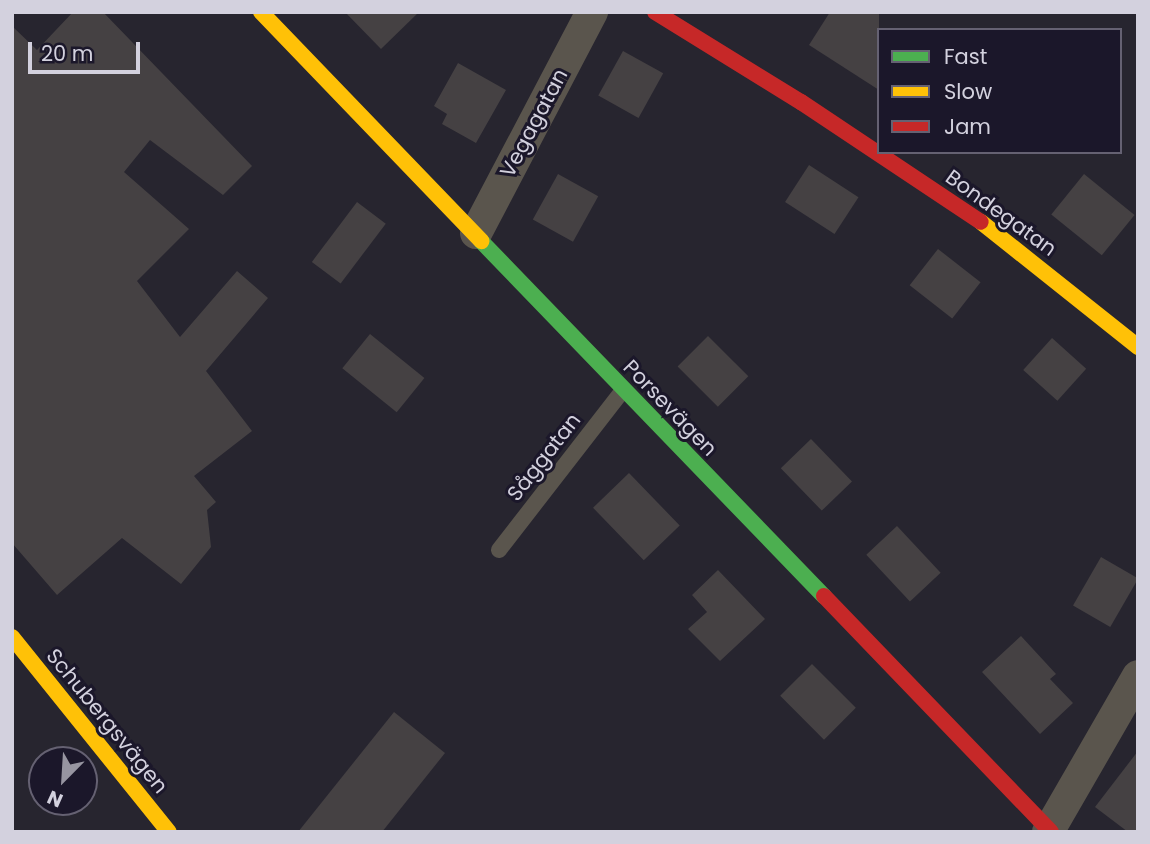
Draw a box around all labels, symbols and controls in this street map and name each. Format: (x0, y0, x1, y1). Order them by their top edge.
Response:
scale bar (32, 28, 144, 72)
legend (877, 28, 1122, 154)
text: 20 m (41, 39, 94, 68)
text: Fast (944, 42, 987, 71)
street label: Vegagatan (495, 64, 573, 182)
text: Slow (944, 77, 992, 106)
text: Jam (944, 112, 991, 141)
street label: Bondegatan (941, 164, 1061, 262)
street label: Porsevägen (618, 355, 722, 461)
street label: Såggatan (502, 408, 586, 506)
street label: Schubergsvägen (41, 644, 173, 798)
north arrow (28, 746, 98, 816)
text: N (43, 784, 67, 814)

